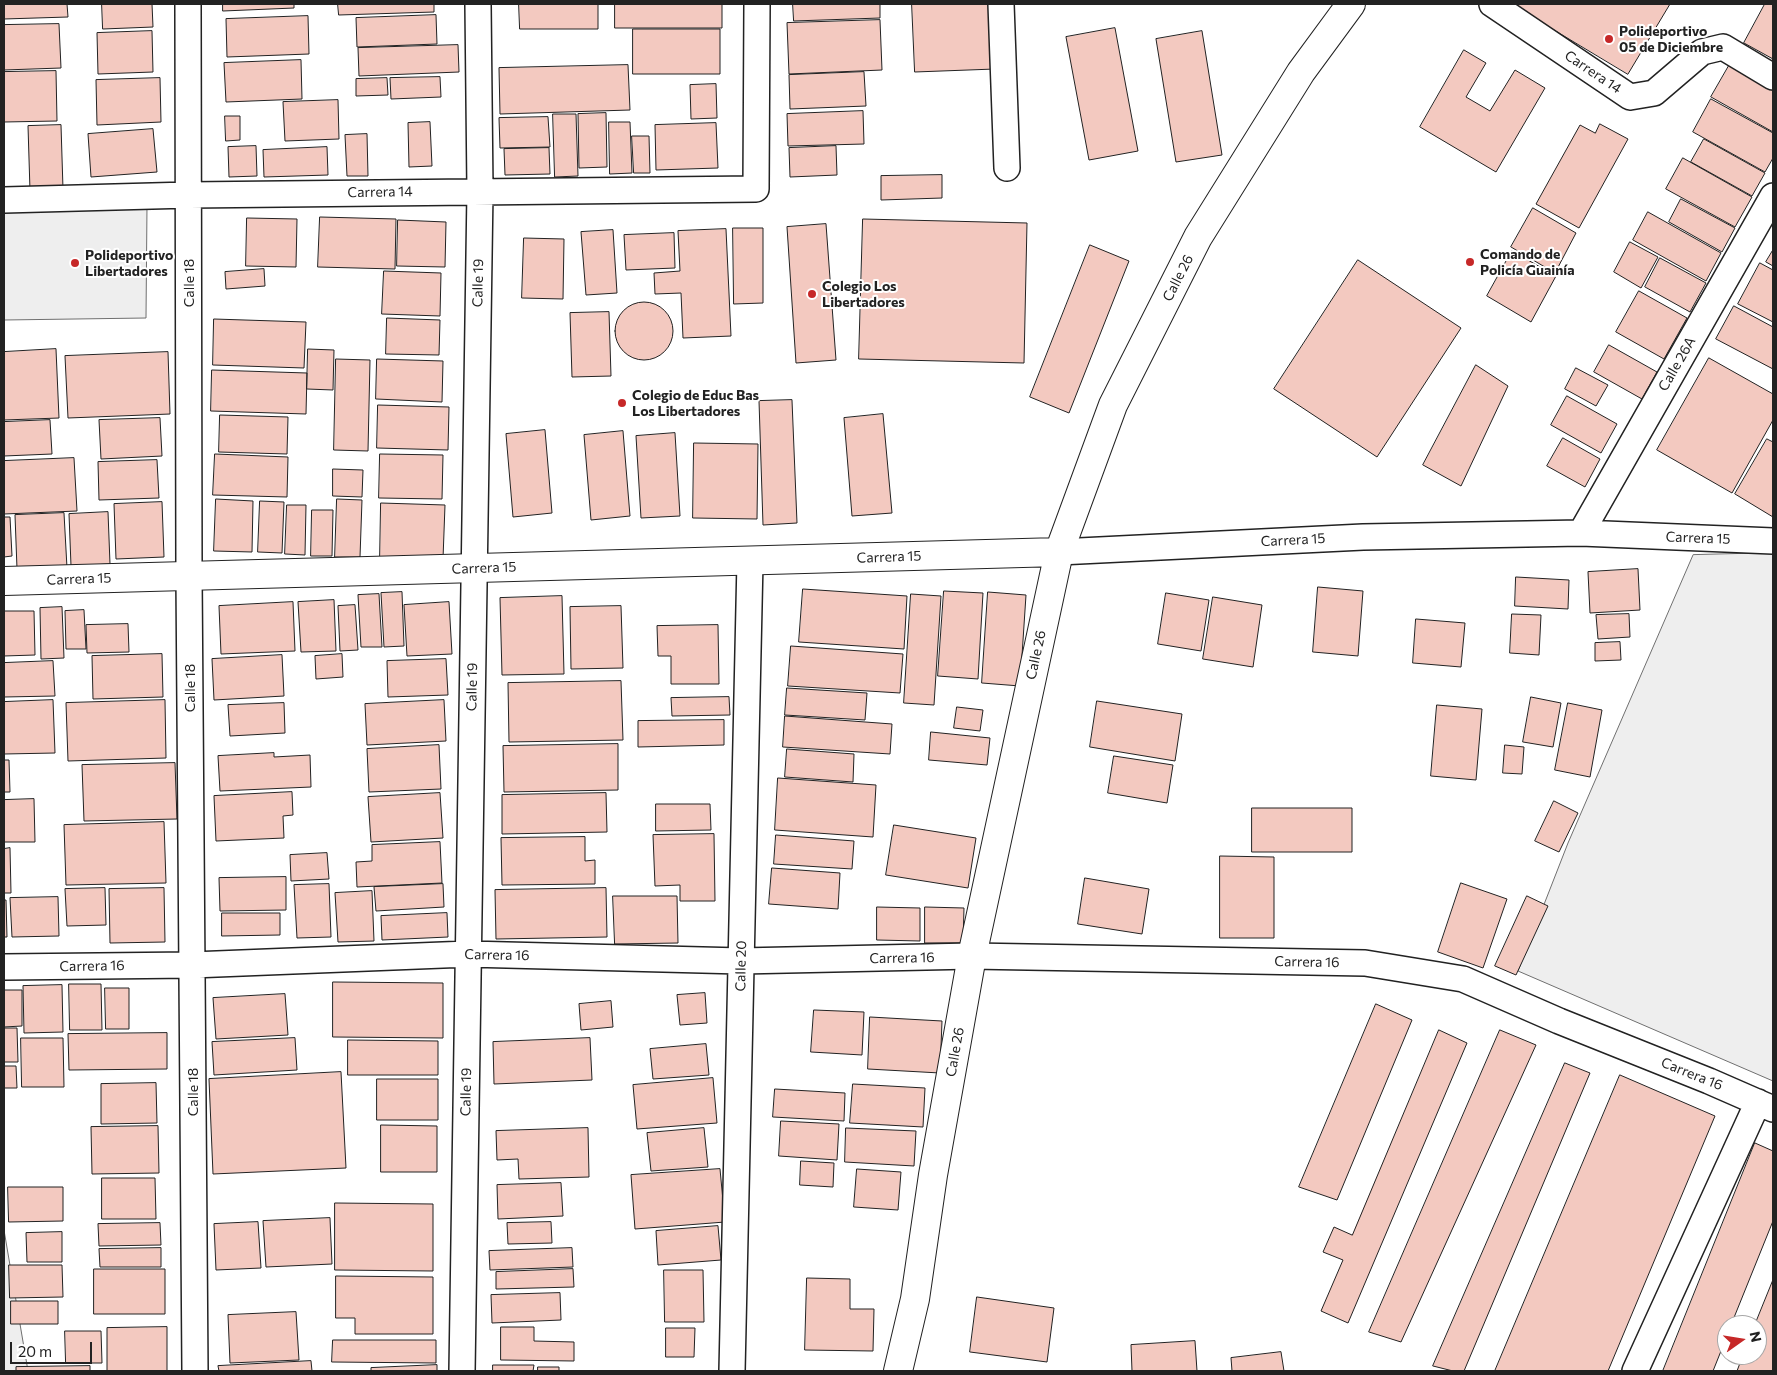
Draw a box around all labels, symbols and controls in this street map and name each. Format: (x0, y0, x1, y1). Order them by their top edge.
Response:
place label: Polideportivo 05 de Diciembre (1619, 23, 1723, 56)
marker: Polideportivo 05 de Diciembre (1603, 33, 1615, 45)
street label: Carrera 14 (1561, 47, 1625, 97)
street label: Carrera 14 (347, 183, 413, 201)
place label: Comando de Policía Guainía (1480, 246, 1575, 278)
place label: Polideportivo Libertadores (85, 247, 173, 280)
street label: Calle 26 (1159, 252, 1197, 304)
marker: Comando de Policía Guainía (1464, 256, 1476, 268)
marker: Polideportivo Libertadores (69, 257, 81, 269)
street label: Calle 18 (181, 259, 197, 307)
street label: Calle 19 (469, 259, 487, 307)
place label: Colegio Los Libertadores (822, 278, 905, 310)
marker: Colegio Los Libertadores (806, 288, 818, 300)
street label: Calle 26A (1655, 334, 1699, 394)
place label: Colegio de Educ Bas Los Libertadores (632, 387, 759, 420)
marker: Colegio de Educ Bas Los Libertadores (616, 397, 628, 409)
street label: Carrera 15 (1665, 528, 1731, 548)
street label: Carrera 15 (1260, 530, 1326, 550)
street label: Carrera 15 (856, 547, 922, 567)
street label: Carrera 15 (451, 558, 517, 578)
street label: Carrera 15 (46, 569, 112, 589)
street label: Calle 26 (1023, 629, 1049, 681)
street label: Calle 19 (463, 663, 481, 711)
street label: Calle 18 (182, 664, 198, 712)
street label: Calle 20 (732, 940, 750, 992)
street label: Carrera 16 (464, 946, 530, 964)
street label: Carrera 16 (869, 949, 935, 967)
street label: Carrera 16 (1274, 953, 1340, 971)
street label: Carrera 16 (59, 957, 125, 975)
street label: Calle 26 (942, 1026, 968, 1078)
street label: Carrera 16 (1659, 1054, 1725, 1094)
street label: Calle 18 (185, 1068, 201, 1116)
street label: Calle 19 (457, 1068, 475, 1116)
north arrow (1717, 1315, 1767, 1365)
text: N (1747, 1330, 1766, 1344)
scale bar (12, 1332, 95, 1364)
text: 20 m (18, 1342, 52, 1360)

